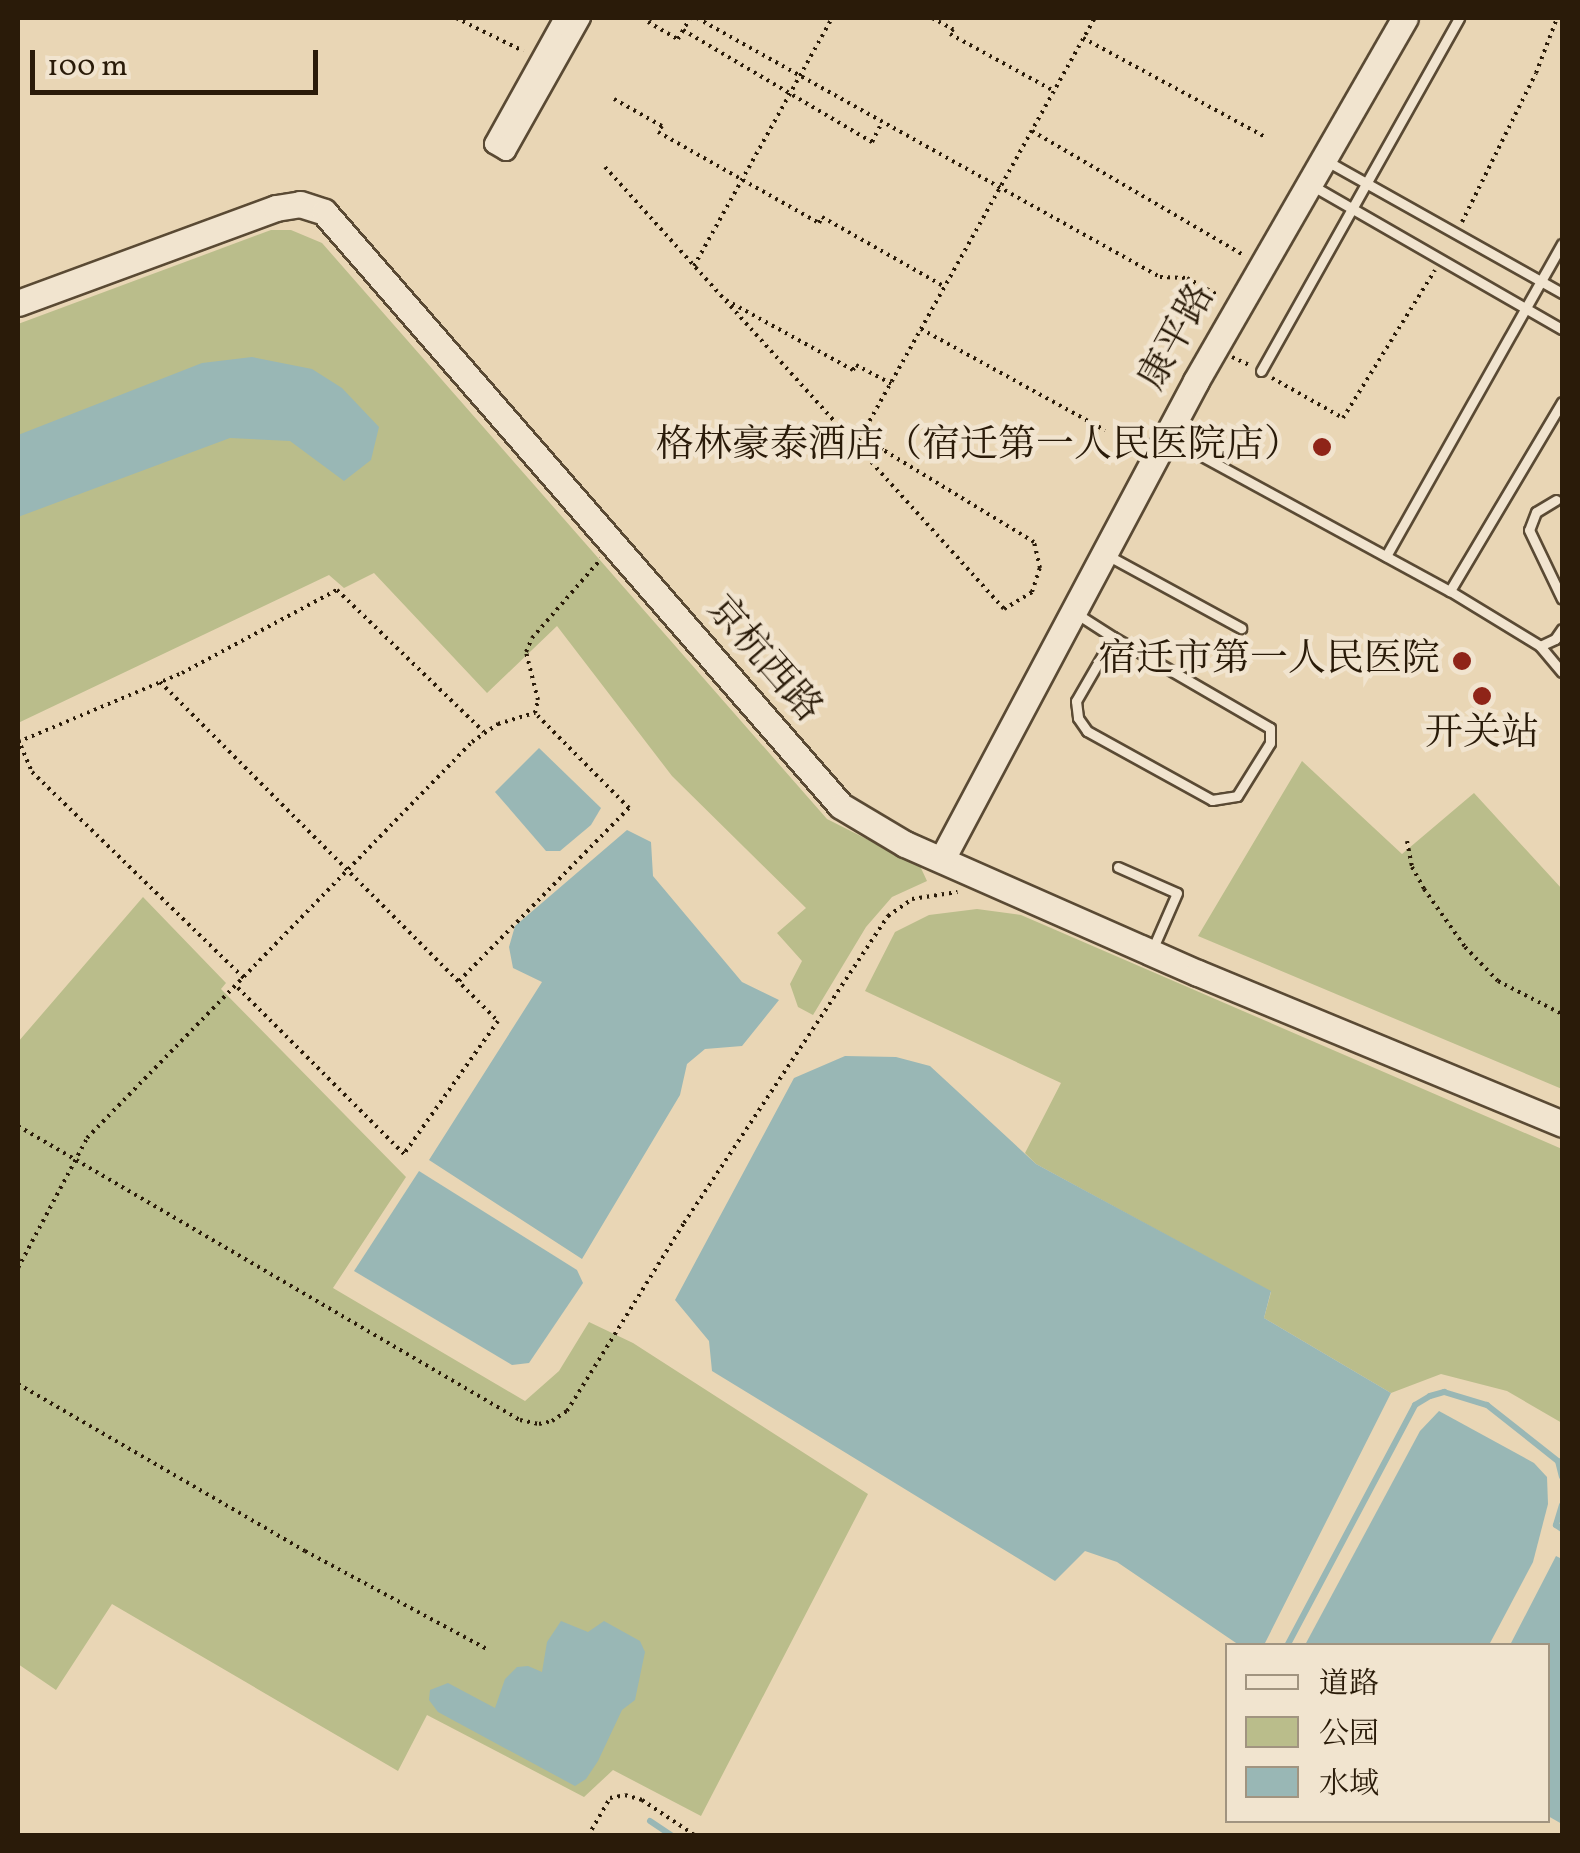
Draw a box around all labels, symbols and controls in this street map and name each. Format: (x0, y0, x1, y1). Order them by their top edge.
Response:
scale bar (35, 30, 322, 92)
text: 100 m (47, 46, 128, 88)
street label: 康平路 (1130, 277, 1226, 399)
place label: 格林豪泰酒店（宿迁第一人民医院店） (656, 424, 1302, 470)
marker: 格林豪泰酒店（宿迁第一人民医院店） (1311, 436, 1333, 458)
street label: 京杭西路 (696, 588, 830, 732)
place label: 宿迁市第一人民医院 (1098, 638, 1440, 684)
marker: 宿迁市第一人民医院 (1449, 648, 1475, 674)
marker: 开关站 (1471, 685, 1493, 707)
place label: 开关站 (1425, 712, 1539, 758)
legend (1225, 1643, 1550, 1823)
text: 道路 (1319, 1664, 1379, 1706)
text: 公园 (1319, 1714, 1379, 1756)
text: 水域 (1319, 1764, 1379, 1806)

